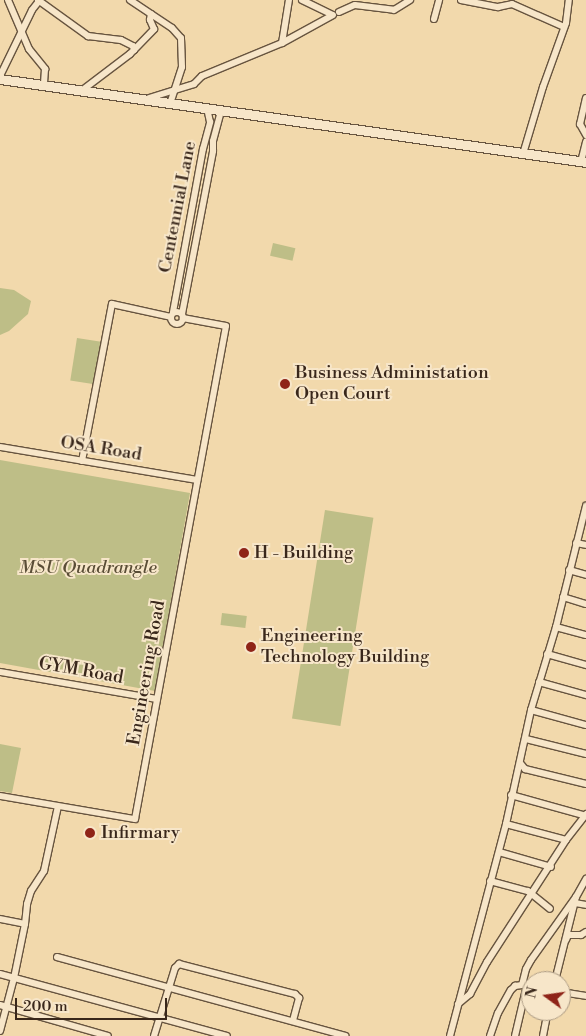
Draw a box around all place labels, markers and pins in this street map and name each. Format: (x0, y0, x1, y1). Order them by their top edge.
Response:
place label: Business Administation Open Court (295, 363, 489, 406)
marker: Business Administation Open Court (279, 378, 291, 390)
place label: H - Building (254, 542, 353, 564)
marker: H - Building (238, 547, 250, 559)
place label: Engineering Technology Building (261, 626, 429, 669)
marker: Engineering Technology Building (245, 641, 257, 653)
place label: Infirmary (101, 822, 180, 844)
marker: Infirmary (83, 826, 97, 840)

